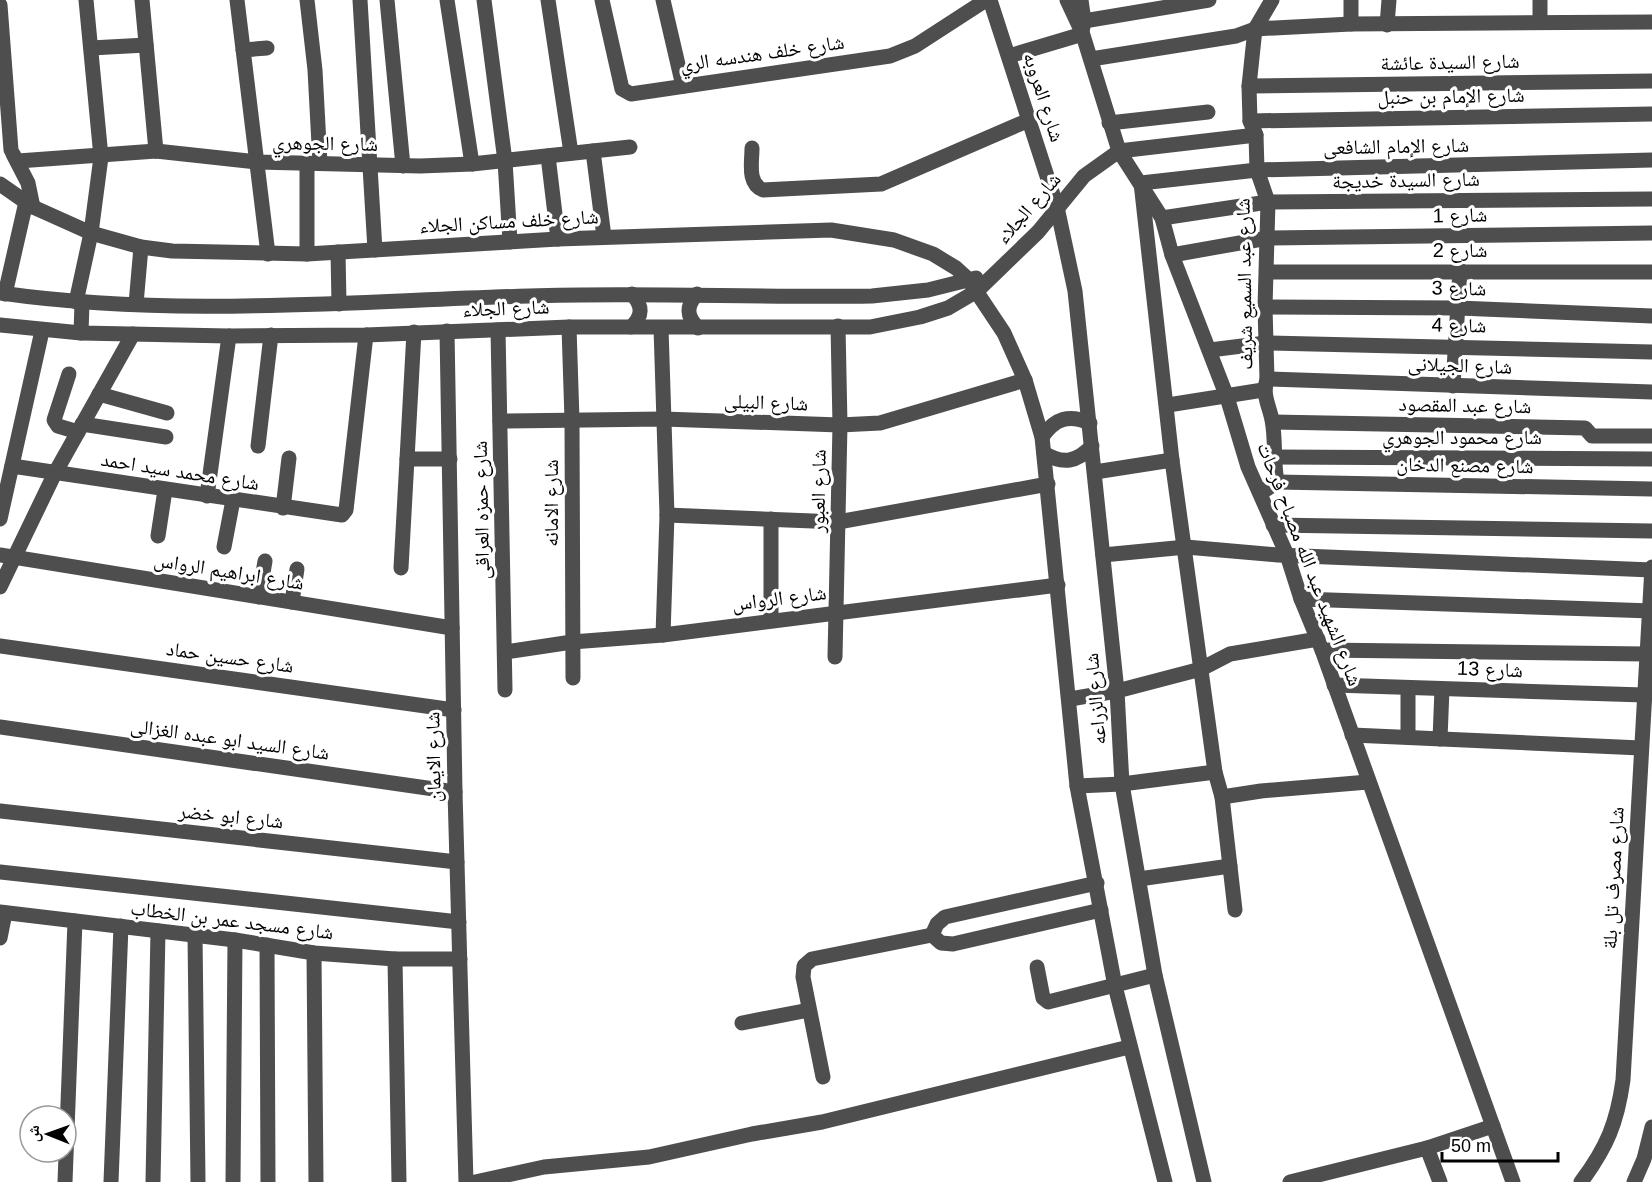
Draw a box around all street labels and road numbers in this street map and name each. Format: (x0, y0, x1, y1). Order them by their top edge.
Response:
street label: شارع خلف هندسه الري (678, 31, 846, 80)
street label: شارع العروبه (1017, 49, 1069, 145)
street label: شارع السيدة عائشة (1380, 50, 1520, 76)
street label: شارع الإمام بن حنبل (1377, 84, 1525, 111)
street label: شارع الجوهري (272, 131, 378, 160)
street label: شارع الإمام الشافعى (1323, 134, 1469, 161)
street label: شارع الجلاء (991, 168, 1066, 249)
street label: شارع السيدة خديجة (1332, 168, 1480, 194)
street label: شارع عبد السميع شريف (1232, 198, 1258, 370)
street label: شارع 1 (1432, 204, 1488, 228)
street label: شارع خلف مساكن الجلاء (419, 205, 599, 239)
street label: شارع 2 (1433, 239, 1487, 263)
street label: شارع 3 (1431, 277, 1487, 301)
street label: شارع الجلاء (462, 295, 550, 323)
street label: شارع 4 (1431, 314, 1487, 338)
street label: شارع الجيلانى (1407, 352, 1513, 380)
street label: شارع البيلى (723, 390, 808, 416)
street label: شارع عبد المقصود (1398, 393, 1532, 419)
street label: شارع محمود الجوهري (1382, 426, 1542, 453)
street label: شارع الشهيد عبد الله مصباح فرحات (1252, 439, 1367, 689)
street label: شارع حمزه العراقى (469, 440, 495, 579)
street label: شارع محمد سيد احمد (99, 448, 261, 496)
street label: شارع العبور (806, 449, 832, 534)
street label: شارع مصنع الدخان (1396, 453, 1534, 479)
street label: شارع الامانه (540, 459, 564, 547)
street label: شارع ابراهيم الرواس (152, 548, 306, 597)
street label: شارع الرواس (730, 581, 828, 617)
street label: شارع حسين حماد (165, 637, 295, 679)
street label: شارع الزراعه (1080, 652, 1112, 746)
street label: شارع 13 (1457, 657, 1523, 683)
street label: شارع الايمان (421, 711, 447, 802)
street label: شارع السيد ابو عبده الغزالى (129, 714, 331, 766)
street label: شارع ابو خضر (176, 799, 284, 834)
street label: شارع مصرف تل بلة (1598, 806, 1630, 950)
street label: شارع مسجد عمر بن الخطاب (129, 897, 335, 945)

